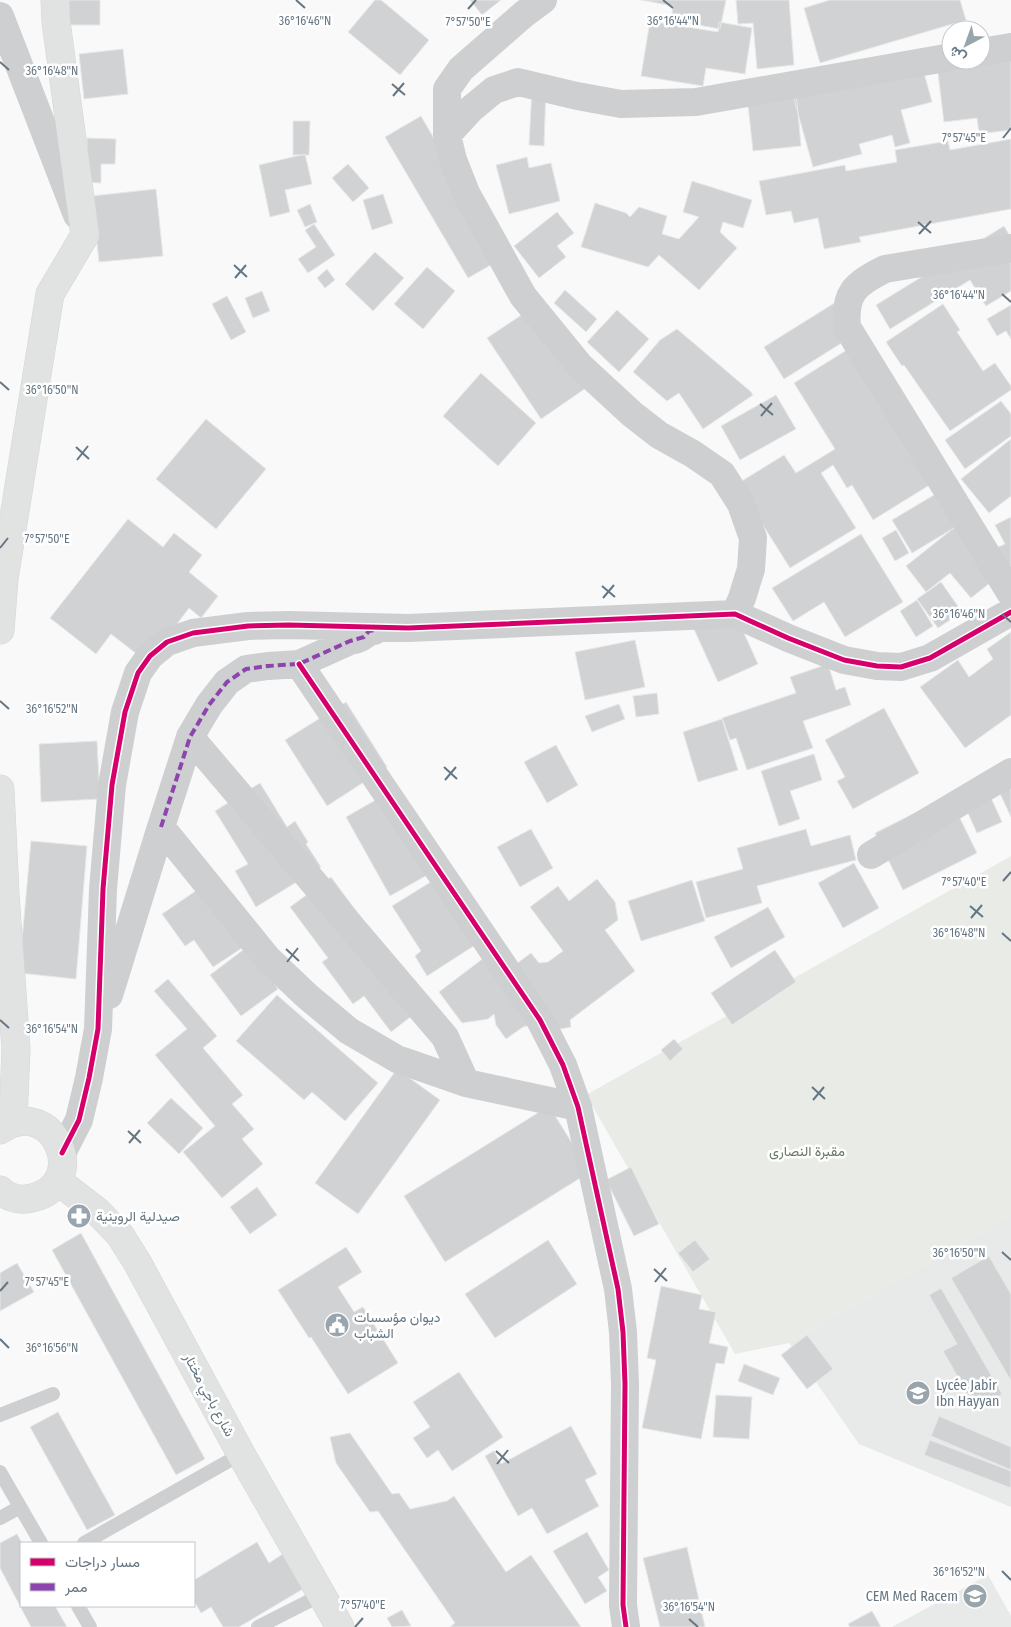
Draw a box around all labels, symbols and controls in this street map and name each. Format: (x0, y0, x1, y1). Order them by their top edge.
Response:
text: 36°16'46"N (279, 14, 331, 28)
text: 36°16'44"N (647, 14, 699, 28)
text: 7°57'50"E (445, 15, 491, 29)
north arrow (941, 20, 991, 70)
text: ش (946, 42, 970, 66)
text: 36°16'48"N (26, 64, 78, 78)
text: 7°57'45"E (942, 131, 986, 145)
text: 36°16'44"N (933, 288, 985, 302)
text: 36°16'50"N (25, 383, 79, 397)
text: 7°57'50"E (24, 532, 70, 546)
text: 36°16'46"N (933, 607, 985, 621)
text: 36°16'52"N (26, 702, 78, 716)
text: 7°57'40"E (942, 875, 987, 889)
text: 36°16'48"N (933, 926, 985, 940)
text: 36°16'54"N (26, 1022, 78, 1036)
park label: مقبرة النصارى (769, 1143, 845, 1160)
pharmacy icon: صيدلية الروينية (66, 1203, 92, 1229)
place label: صيدلية الروينية (96, 1208, 180, 1225)
text: 36°16'50"N (932, 1246, 986, 1260)
text: 7°57'45"E (25, 1275, 69, 1289)
place label: ديوان مؤسسات الشباب (354, 1309, 441, 1342)
public building icon: ديوان مؤسسات الشباب (324, 1312, 350, 1338)
text: 36°16'56"N (26, 1341, 78, 1355)
street label: شارع باجي مختار (177, 1350, 238, 1441)
place label: Lycée Jabir Ibn Hayyan (936, 1377, 999, 1410)
school or university icon: Lycée Jabir Ibn Hayyan (905, 1380, 931, 1406)
legend (20, 1542, 195, 1607)
text: مسار دراجات (65, 1553, 140, 1571)
text: 36°16'52"N (933, 1565, 985, 1579)
text: ممر (64, 1578, 87, 1596)
school or university icon: CEM Med Racem (962, 1583, 988, 1609)
place label: CEM Med Racem (866, 1588, 958, 1605)
text: 7°57'40"E (341, 1598, 386, 1612)
text: 36°16'54"N (663, 1600, 715, 1614)

